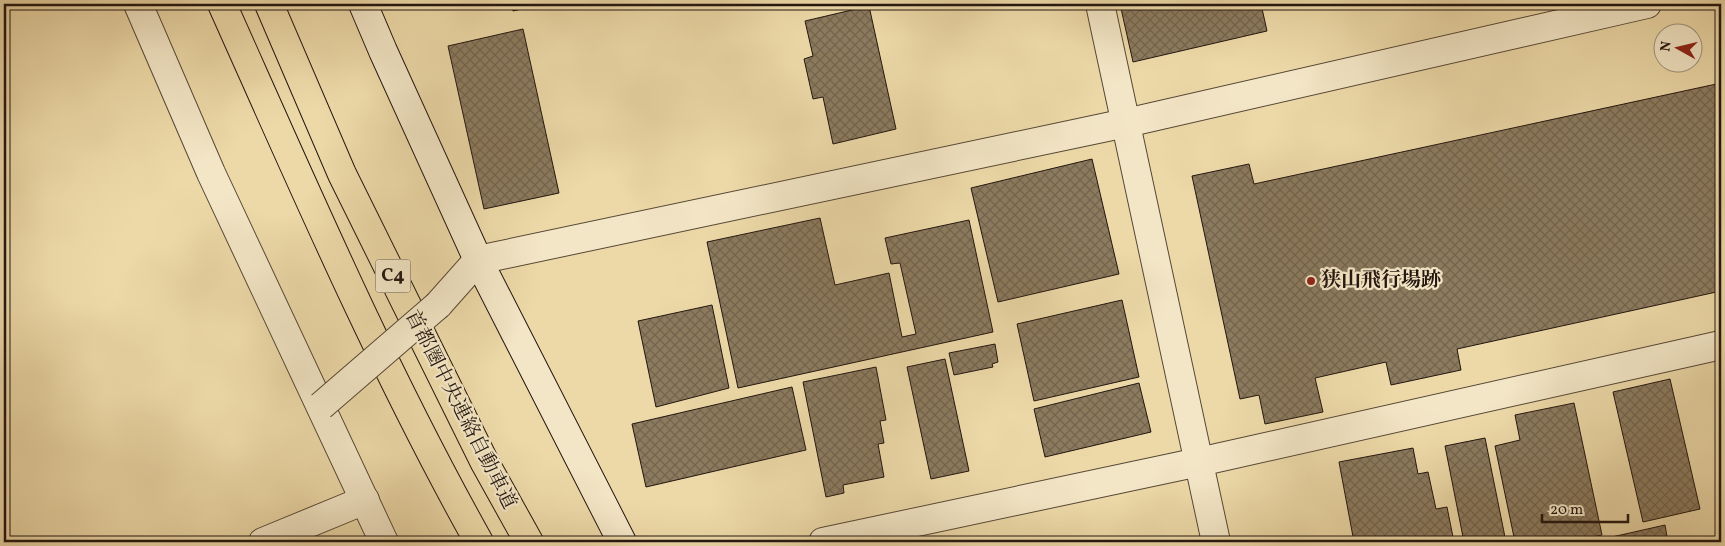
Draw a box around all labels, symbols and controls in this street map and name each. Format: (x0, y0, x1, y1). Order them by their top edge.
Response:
north arrow (1652, 22, 1702, 72)
text: N (1656, 40, 1677, 53)
road number: C4 (376, 260, 410, 292)
place label: 狭山飛行場跡 (1321, 267, 1441, 295)
marker: 狭山飛行場跡 (1305, 275, 1317, 287)
street label: 首都圏中央連絡自動車道 (398, 306, 522, 514)
scale bar (1542, 491, 1629, 523)
text: 20 m (1550, 500, 1583, 521)

